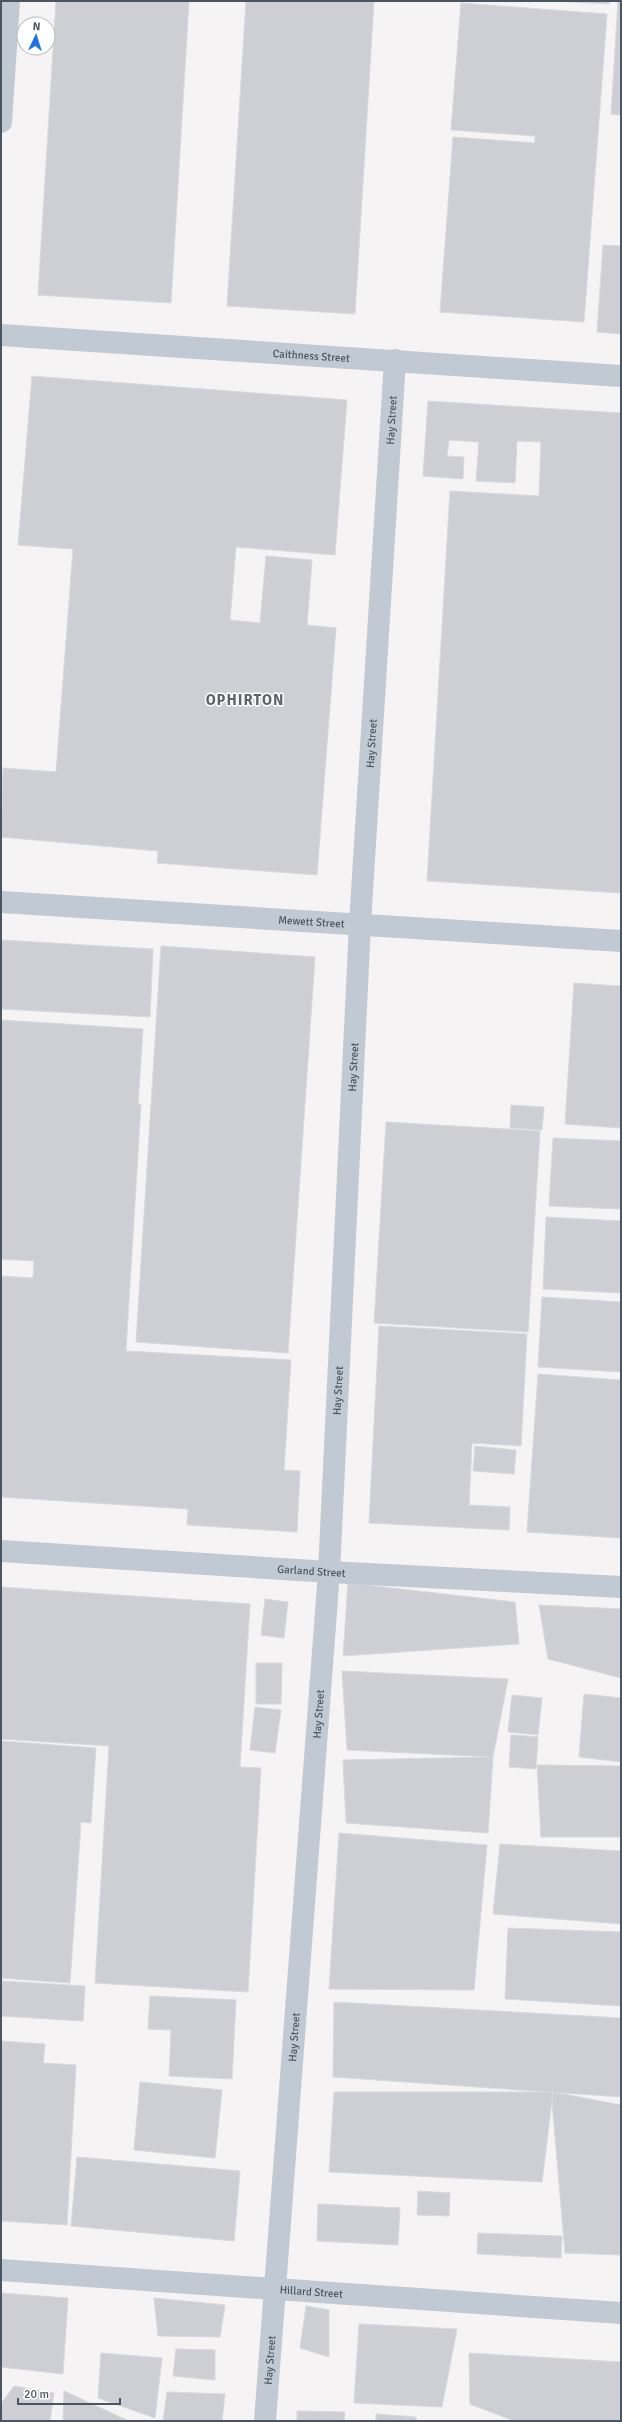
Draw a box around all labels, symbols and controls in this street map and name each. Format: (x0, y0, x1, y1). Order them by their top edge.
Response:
north arrow (16, 16, 56, 56)
text: N (32, 20, 41, 33)
street label: Caithness Street (272, 346, 350, 365)
street label: Hay Street (383, 395, 399, 445)
district label: OPHIRTON (206, 691, 284, 709)
street label: Hay Street (363, 718, 379, 768)
street label: Mewett Street (278, 913, 345, 930)
street label: Hay Street (345, 1042, 361, 1092)
street label: Hay Street (330, 1366, 345, 1415)
street label: Garland Street (277, 1562, 346, 1579)
street label: Hay Street (310, 1689, 327, 1739)
street label: Hay Street (286, 2012, 302, 2062)
street label: Hillard Street (279, 2283, 343, 2300)
street label: Hay Street (261, 2335, 278, 2385)
scale bar (18, 2380, 120, 2406)
text: 20 m (24, 2387, 49, 2402)

